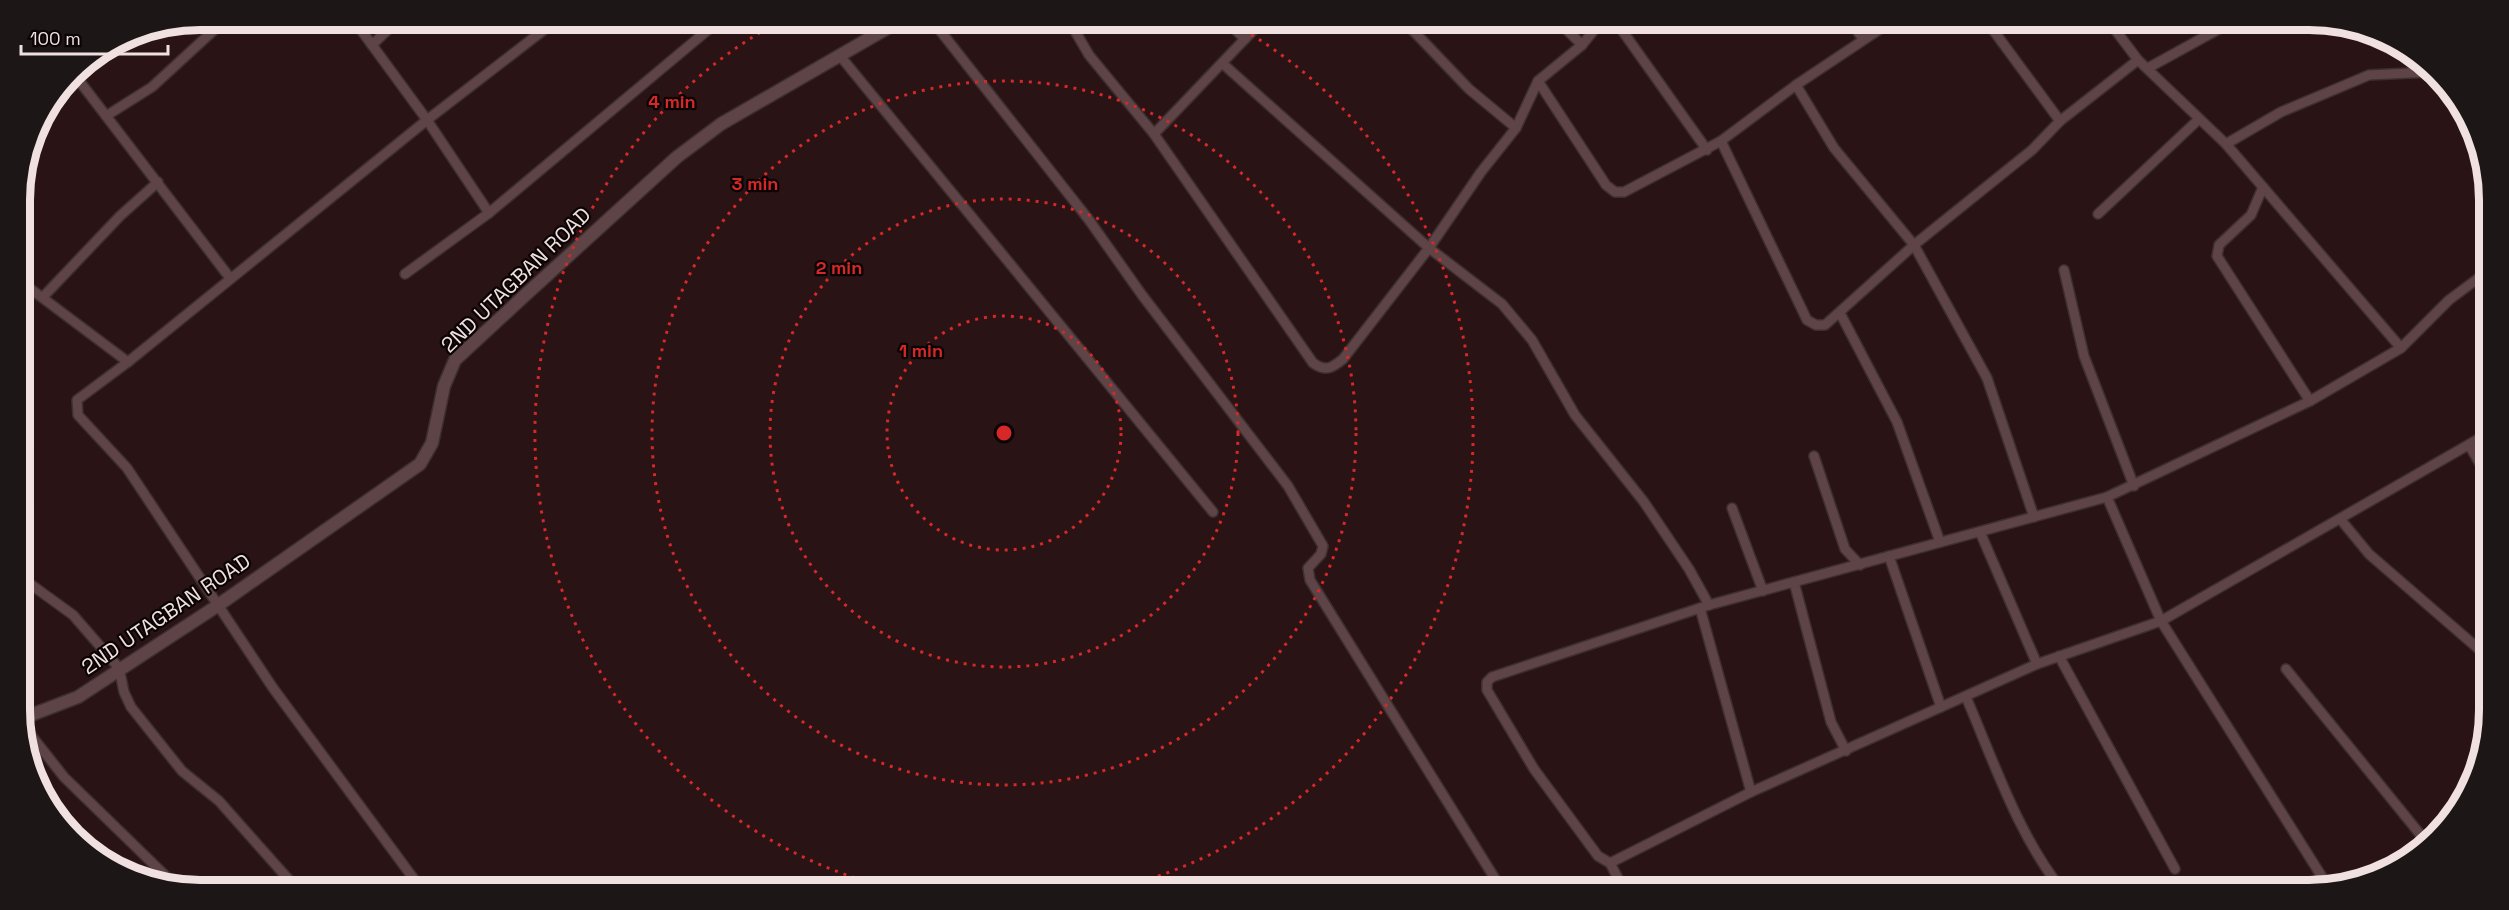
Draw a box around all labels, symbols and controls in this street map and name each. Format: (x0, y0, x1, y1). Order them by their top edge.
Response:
scale bar (21, 18, 168, 56)
text: 100 m (30, 27, 81, 50)
text: 4 min (648, 90, 696, 113)
text: 3 min (732, 172, 778, 195)
street label: 2ND UTAGBAN ROAD (435, 201, 596, 358)
text: 2 min (816, 256, 862, 279)
text: 1 min (899, 339, 943, 362)
centre of rings (994, 423, 1014, 443)
street label: 2ND UTAGBAN ROAD (76, 547, 255, 680)

